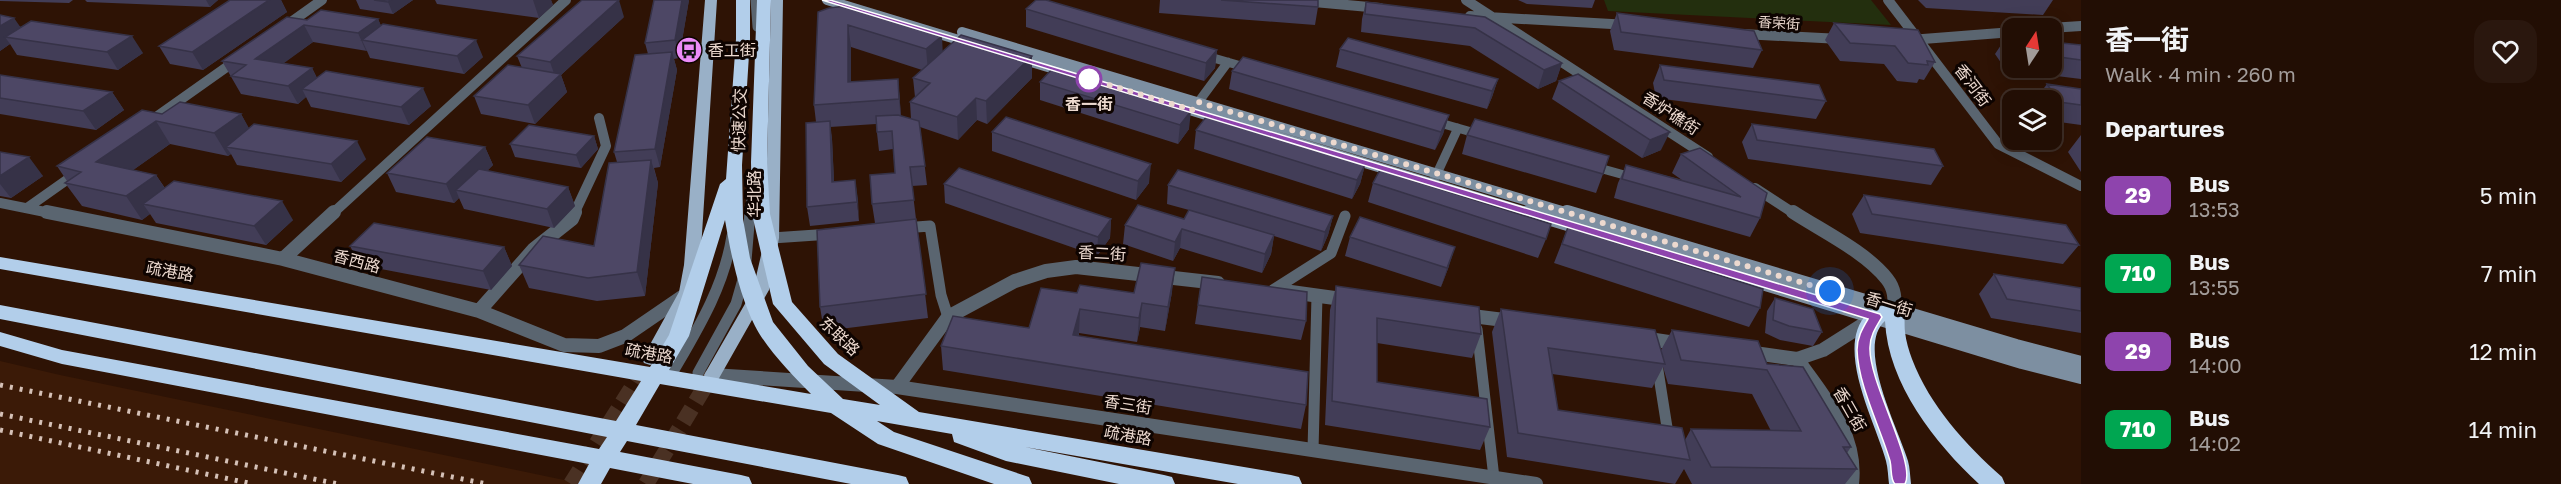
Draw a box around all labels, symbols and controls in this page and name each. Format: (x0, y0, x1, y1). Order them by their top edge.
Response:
street label: 香荣街 (1757, 13, 1801, 32)
north arrow (2002, 18, 2062, 78)
map controls (2002, 18, 2062, 150)
button: heart (2474, 20, 2537, 83)
text: 香一街 (2105, 23, 2189, 56)
bus stop icon: 香工街 (674, 35, 704, 65)
place label: 香工街 (708, 40, 756, 60)
street label: 香河街 (1951, 60, 1995, 110)
text: Walk · 4 min · 260 m (2105, 62, 2296, 86)
marker: 香一街 (1076, 66, 1102, 92)
street label: 香炉礁街 (1639, 87, 1703, 139)
street label: 快速公交 (728, 88, 750, 152)
button: layers (2002, 90, 2062, 150)
place label: 香一街 (1065, 94, 1113, 114)
text: Departures (2105, 115, 2224, 142)
street label: 华北路 (744, 170, 764, 218)
text: Bus (2189, 170, 2230, 197)
text: 29 (2125, 182, 2151, 208)
text: 5 min (2480, 182, 2537, 209)
text: 13:53 (2189, 197, 2240, 221)
street label: 香二街 (1078, 242, 1126, 264)
street label: 香西路 (331, 245, 383, 277)
text: Bus (2189, 248, 2230, 275)
street label: 疏港路 (145, 257, 195, 285)
text: 710 (2120, 260, 2156, 286)
text: 7 min (2481, 260, 2537, 287)
text: 13:55 (2189, 275, 2240, 299)
your location (1815, 276, 1845, 306)
street label: 香一街 (1863, 287, 1915, 321)
street label: 东联路 (816, 312, 864, 360)
text: Bus (2189, 326, 2230, 353)
text: 29 (2125, 338, 2151, 364)
text: 12 min (2469, 338, 2537, 365)
street label: 疏港路 (624, 339, 674, 367)
text: 14:00 (2189, 353, 2242, 377)
street label: 香三街 (1829, 383, 1871, 435)
street label: 香三街 (1103, 390, 1153, 418)
text: Bus (2189, 404, 2230, 431)
text: 710 (2120, 416, 2156, 442)
text: 14 min (2469, 416, 2537, 443)
street label: 疏港路 (1103, 421, 1153, 449)
text: 14:02 (2189, 431, 2241, 455)

